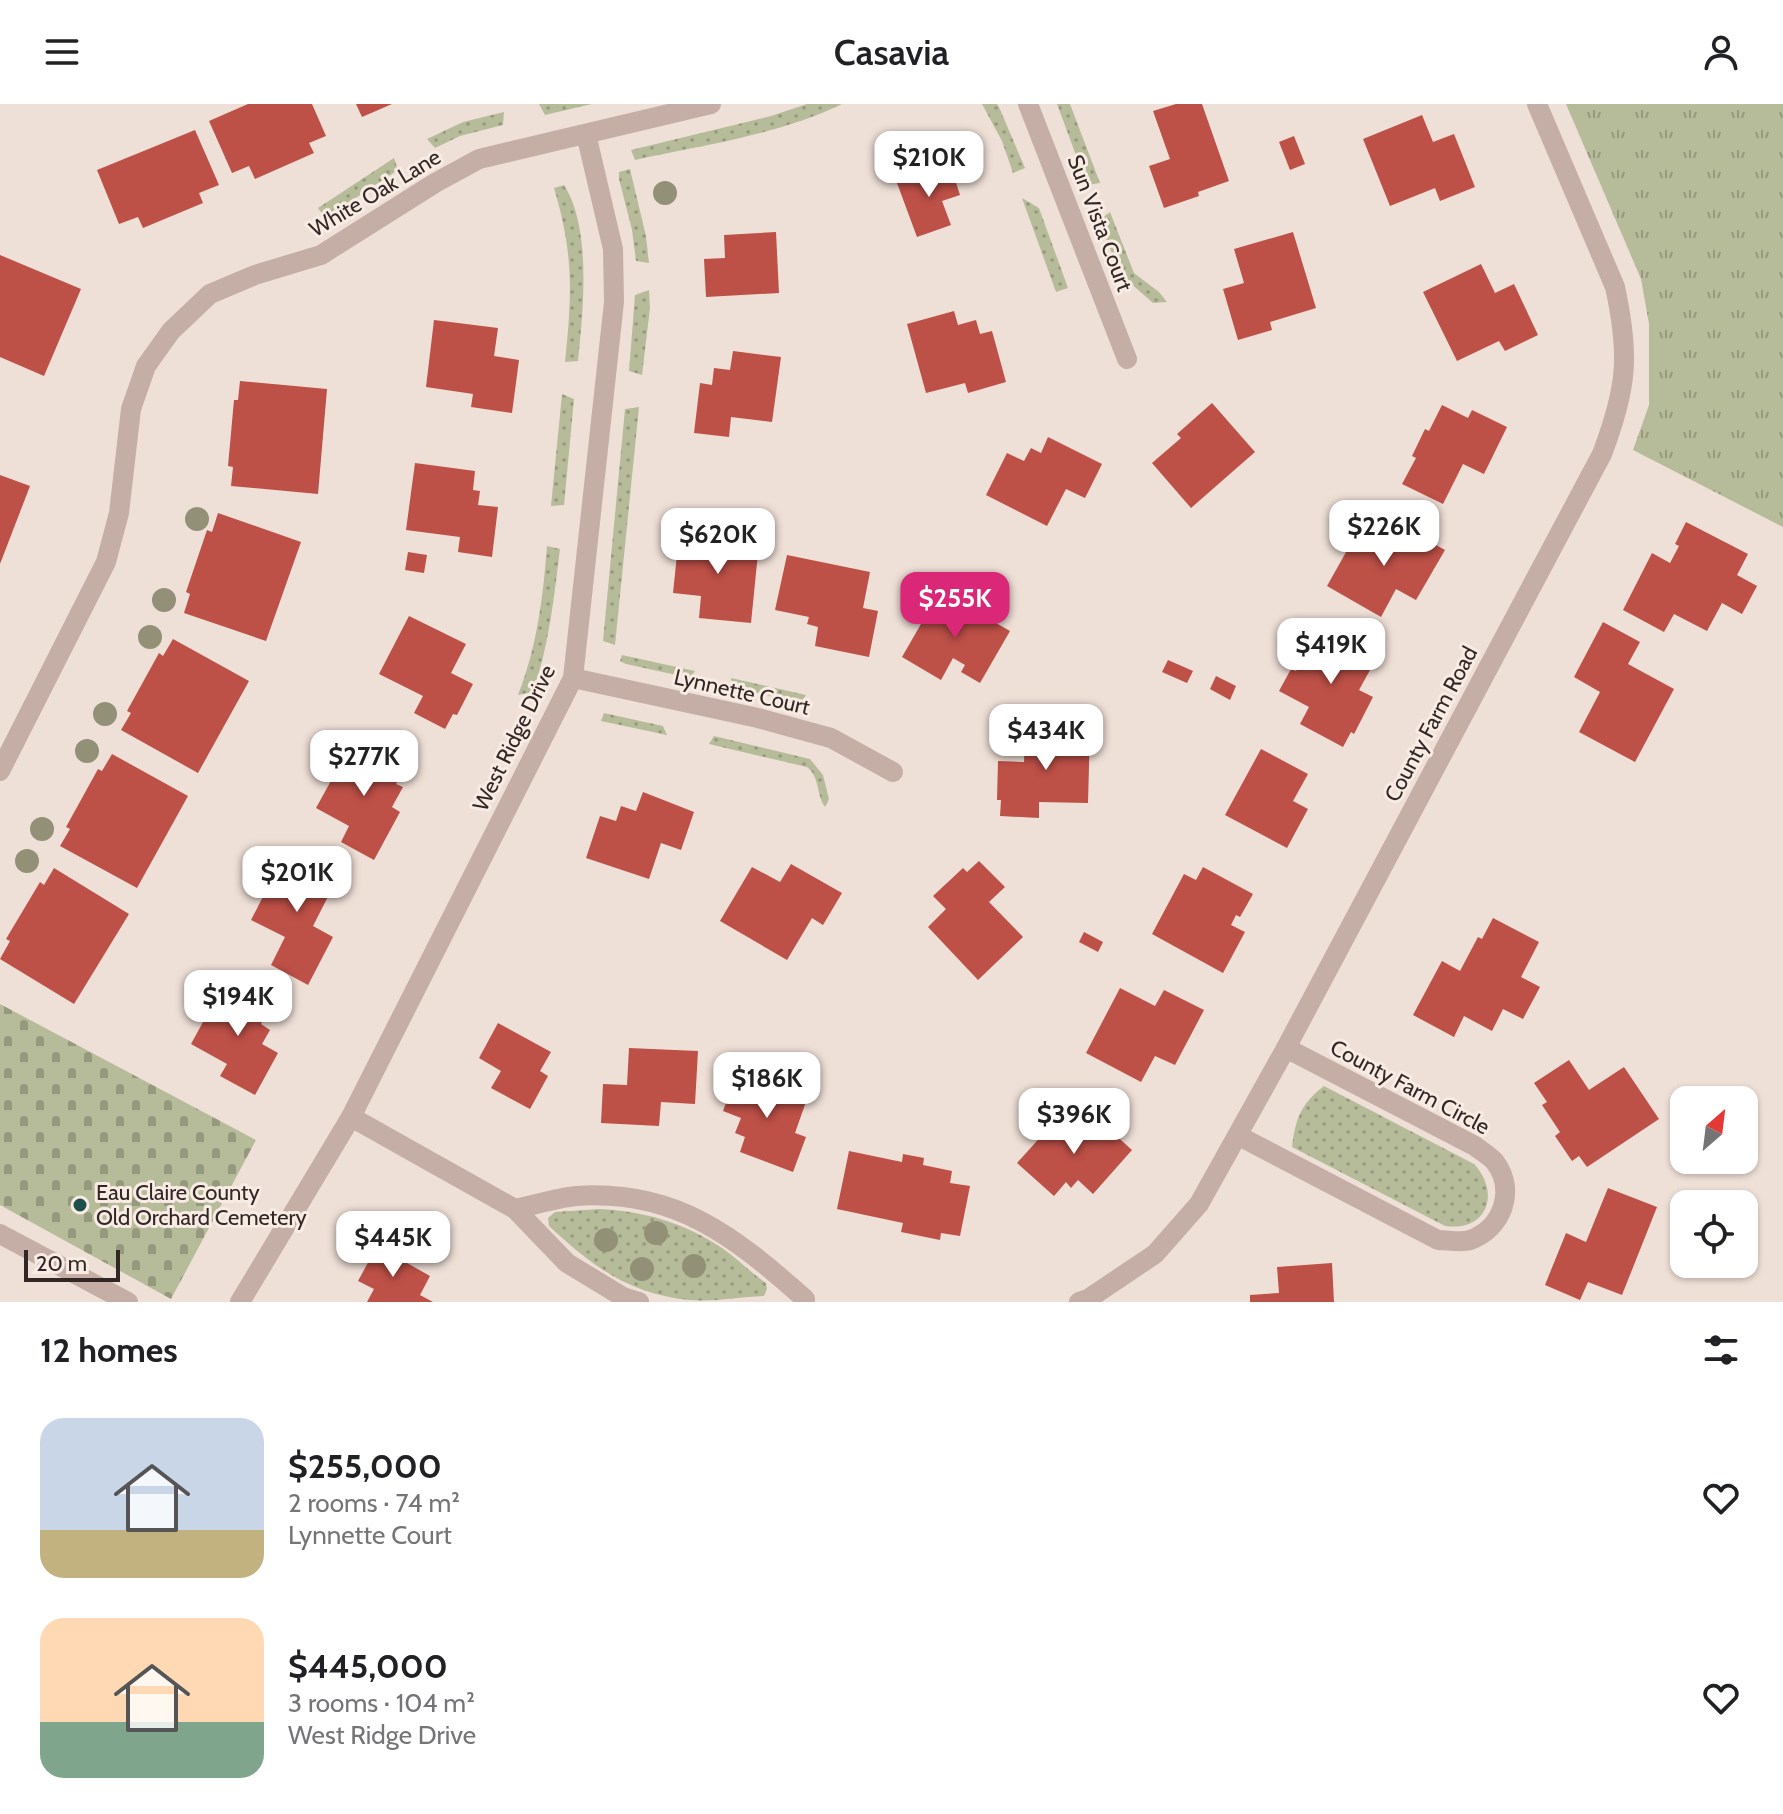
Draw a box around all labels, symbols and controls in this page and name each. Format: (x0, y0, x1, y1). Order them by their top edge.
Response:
icon: menu (40, 30, 84, 74)
text: Casavia (834, 30, 949, 74)
icon: person (1699, 30, 1743, 74)
pin: $210K (873, 131, 985, 199)
text: $210K (892, 141, 966, 173)
street label: White Oak Lane (305, 143, 445, 243)
street label: Sun Vista Court (1062, 151, 1139, 296)
pin: $226K (1328, 500, 1440, 568)
pin: $620K (662, 508, 774, 576)
text: $226K (1347, 510, 1421, 542)
text: $620K (679, 518, 757, 550)
pin: $255K (899, 572, 1011, 640)
text: $255K (918, 582, 992, 614)
pin: $419K (1275, 618, 1387, 686)
text: $419K (1295, 628, 1367, 660)
street label: County Farm Road (1379, 642, 1483, 806)
street label: West Ridge Drive (467, 661, 561, 815)
street label: Lynnette Court (671, 663, 813, 721)
pin: $434K (990, 704, 1102, 772)
text: $434K (1007, 714, 1085, 746)
pin: $277K (308, 730, 420, 798)
text: $277K (328, 740, 400, 772)
pin: $201K (241, 846, 353, 914)
text: $201K (260, 856, 334, 888)
pin: $194K (182, 970, 294, 1038)
text: $194K (202, 980, 274, 1012)
street label: County Farm Circle (1326, 1034, 1494, 1140)
pin: $186K (711, 1052, 823, 1120)
text: $186K (731, 1062, 803, 1094)
north arrow (1670, 1086, 1758, 1174)
map controls (1670, 1086, 1758, 1278)
pin: $396K (1018, 1088, 1130, 1156)
text: $396K (1037, 1098, 1111, 1130)
place label: Eau Claire County Old Orchard Cemetery (96, 1179, 307, 1231)
button: locate (1670, 1190, 1758, 1278)
marker: Eau Claire County Old Orchard Cemetery (71, 1196, 89, 1214)
pin: $445K (337, 1211, 449, 1279)
text: $445K (354, 1221, 432, 1253)
scale bar (24, 1246, 120, 1282)
text: 20 m (36, 1250, 87, 1277)
icon: filters (1699, 1328, 1743, 1372)
text: 12 homes (40, 1329, 178, 1371)
text: $255,000 (288, 1445, 442, 1487)
icon: home (104, 1450, 200, 1546)
icon: heart (1699, 1476, 1743, 1520)
text: 2 rooms · 74 m² (288, 1487, 460, 1519)
text: Lynnette Court (288, 1519, 452, 1551)
text: $445,000 (288, 1645, 448, 1687)
icon: home (104, 1650, 200, 1746)
icon: heart (1699, 1676, 1743, 1720)
text: 3 rooms · 104 m² (288, 1687, 475, 1719)
text: West Ridge Drive (288, 1719, 476, 1751)

